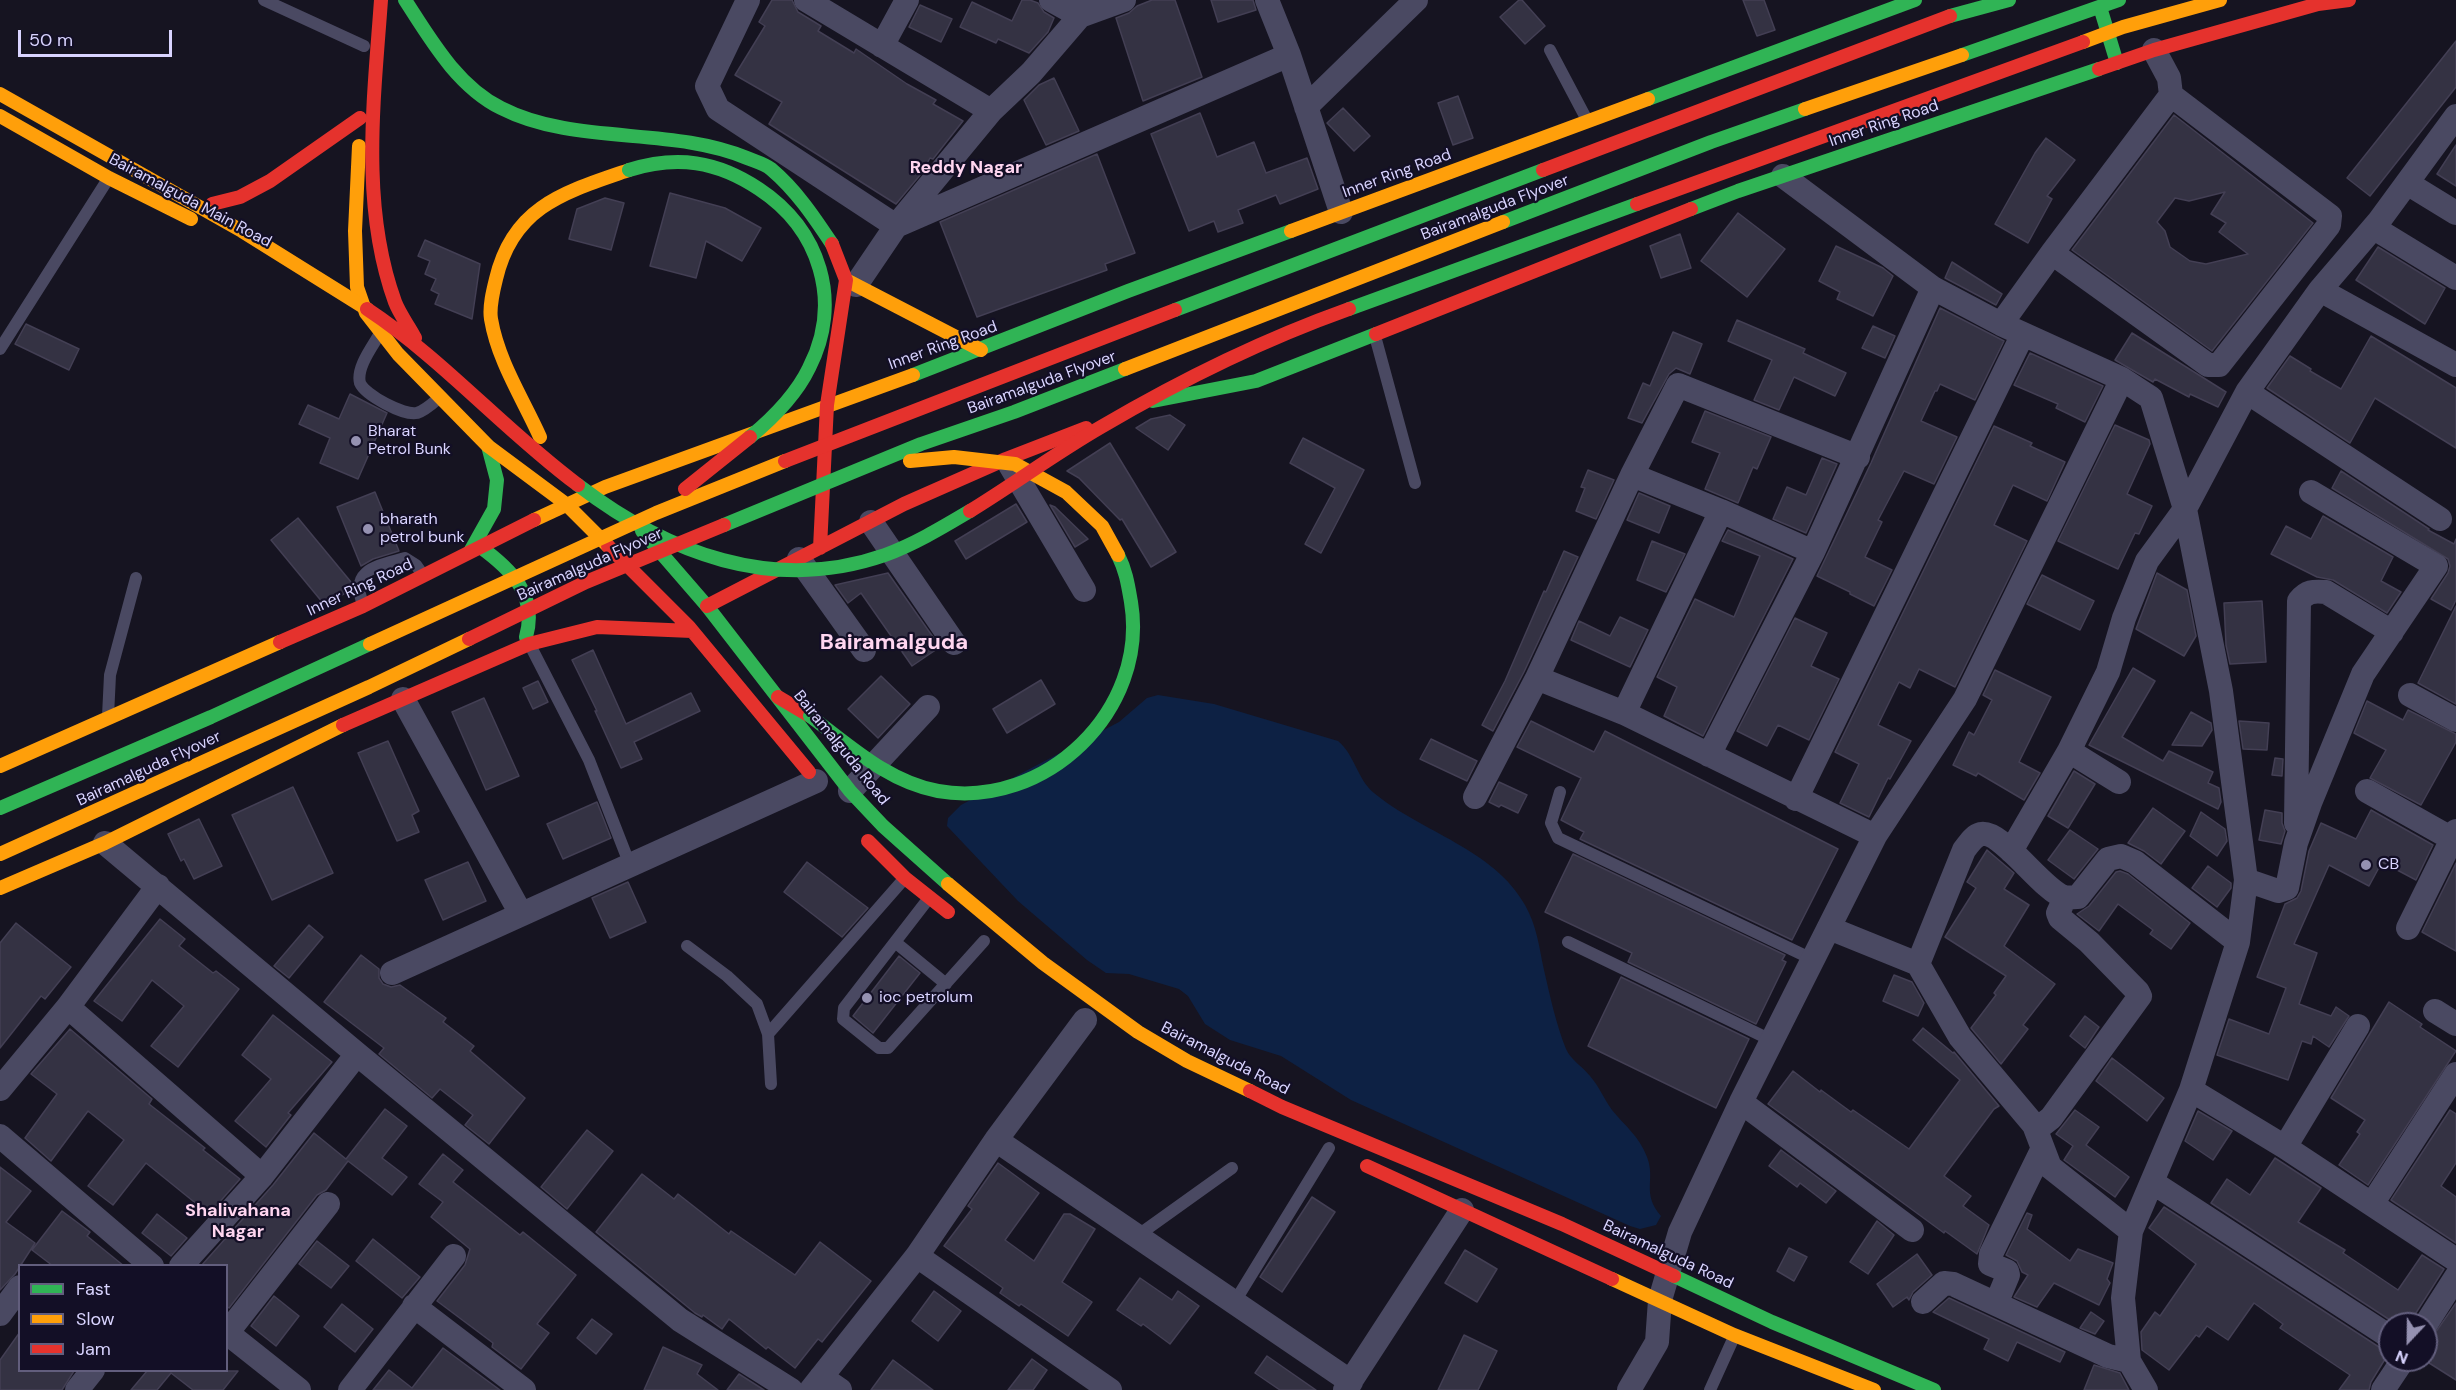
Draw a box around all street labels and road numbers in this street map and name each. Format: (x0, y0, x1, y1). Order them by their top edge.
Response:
street label: Inner Ring Road (1827, 96, 1941, 152)
street label: Inner Ring Road (1340, 145, 1454, 203)
street label: Bairamalguda Main Road (106, 150, 274, 252)
street label: Bairamalguda Flyover (1418, 171, 1572, 245)
street label: Inner Ring Road (886, 317, 1000, 375)
street label: Bairamalguda Flyover (965, 347, 1119, 419)
street label: Bairamalguda Flyover (514, 524, 666, 606)
street label: Inner Ring Road (304, 555, 416, 621)
street label: Bairamalguda Road (789, 687, 893, 809)
street label: Bairamalguda Flyover (74, 727, 224, 811)
street label: Bairamalguda Road (1158, 1018, 1292, 1100)
street label: Bairamalguda Road (1600, 1216, 1736, 1294)

